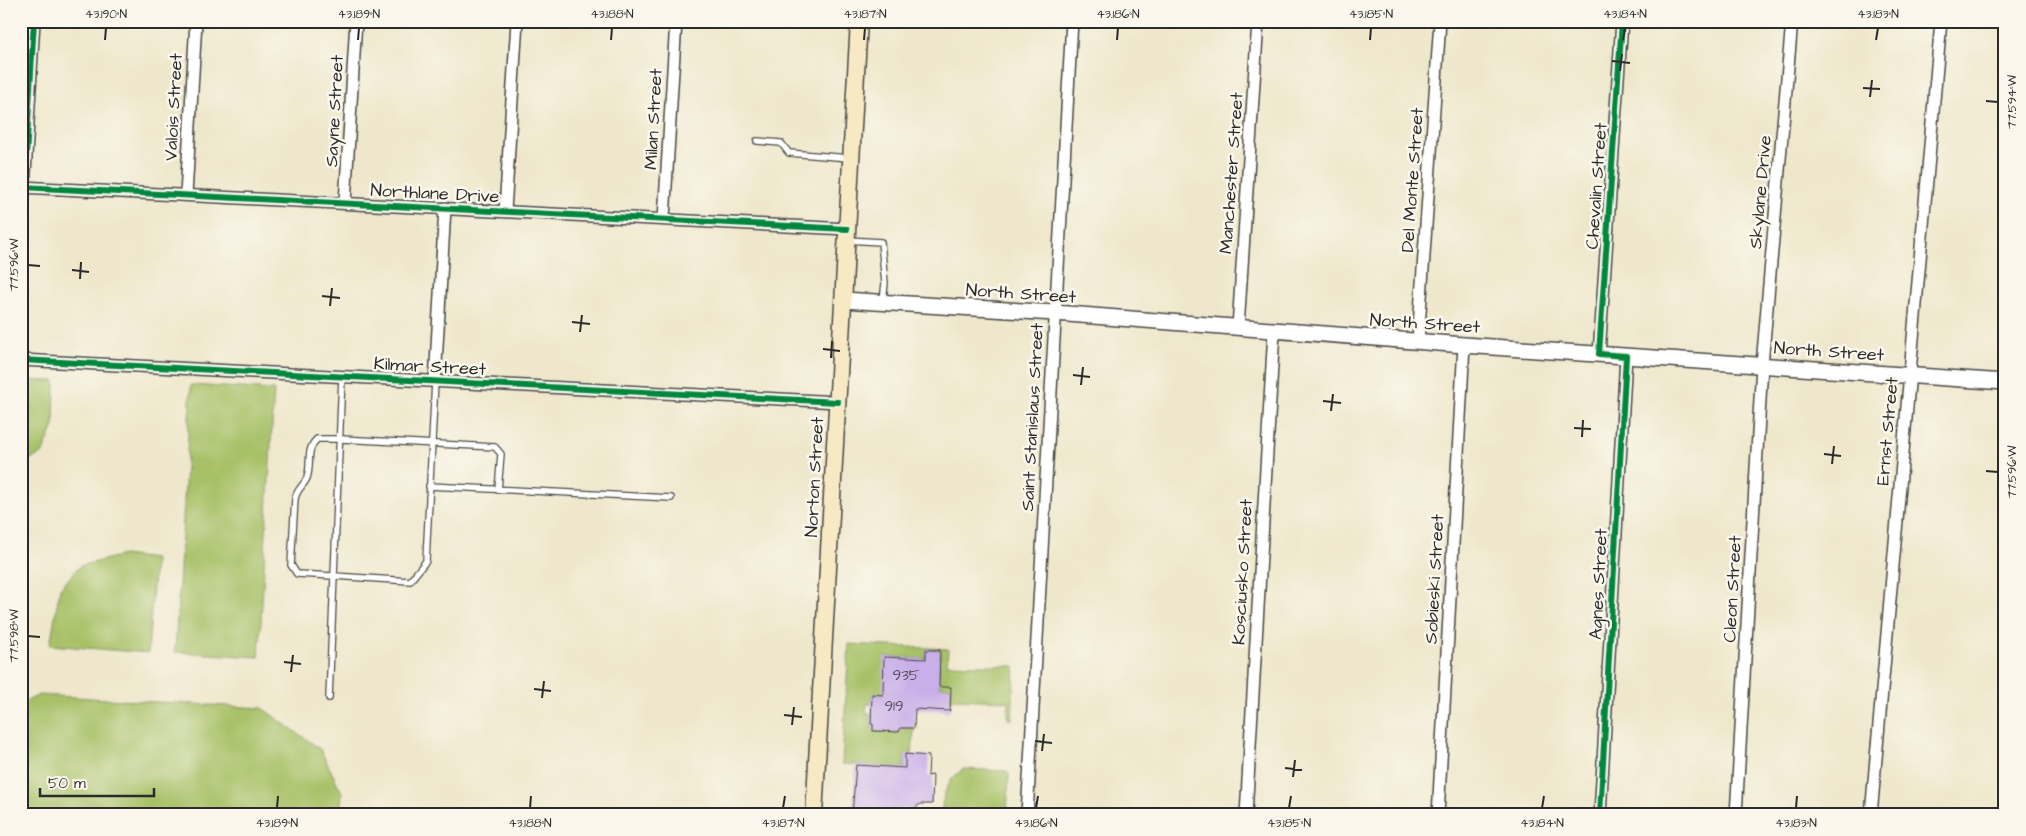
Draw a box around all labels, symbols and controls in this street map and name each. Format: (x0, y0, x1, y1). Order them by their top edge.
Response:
text: 43.190°N (85, 6, 128, 23)
text: 43.189°N (338, 6, 381, 23)
text: 43.188°N (590, 6, 634, 23)
text: 43.187°N (844, 6, 887, 23)
text: 43.186°N (1097, 6, 1140, 23)
text: 43.185°N (1349, 6, 1393, 23)
text: 43.184°N (1603, 6, 1647, 23)
text: 43.183°N (1857, 6, 1899, 23)
street label: Valois Street (158, 52, 189, 162)
street label: Sayne Street (319, 54, 351, 168)
street label: Milan Street (638, 67, 669, 170)
text: 77.594°W (2004, 74, 2021, 129)
street label: Manchester Street (1213, 91, 1250, 255)
street label: Del Monte Street (1395, 106, 1430, 253)
street label: Chevalin Street (1580, 121, 1613, 250)
street label: Skylane Drive (1743, 134, 1779, 250)
street label: Northlane Drive (370, 178, 500, 209)
text: 77.596°W (6, 238, 23, 292)
street label: North Street (965, 277, 1078, 310)
street label: North Street (1369, 307, 1482, 340)
street label: Saint Stanislaus Street (1015, 321, 1050, 512)
street label: North Street (1773, 335, 1886, 368)
street label: Kilmar Street (373, 351, 487, 382)
street label: Ernst Street (1870, 375, 1905, 486)
street label: Norton Street (799, 415, 830, 538)
text: 77.596°W (2004, 445, 2021, 499)
street label: Kosciusko Street (1226, 498, 1259, 646)
street label: Sobieski Street (1419, 513, 1450, 645)
street label: Agnes Street (1583, 527, 1615, 640)
street label: Cleon Street (1717, 534, 1748, 643)
text: 77.598°W (6, 609, 23, 663)
house number: 935 (893, 665, 920, 686)
house number: 919 (885, 696, 904, 717)
scale bar (40, 766, 154, 798)
text: 50 m (48, 773, 86, 794)
text: 43.189°N (256, 815, 299, 832)
text: 43.188°N (508, 815, 552, 832)
text: 43.187°N (762, 815, 805, 832)
text: 43.186°N (1015, 815, 1058, 832)
text: 43.185°N (1267, 815, 1311, 832)
text: 43.184°N (1520, 815, 1564, 832)
text: 43.183°N (1775, 815, 1817, 832)

